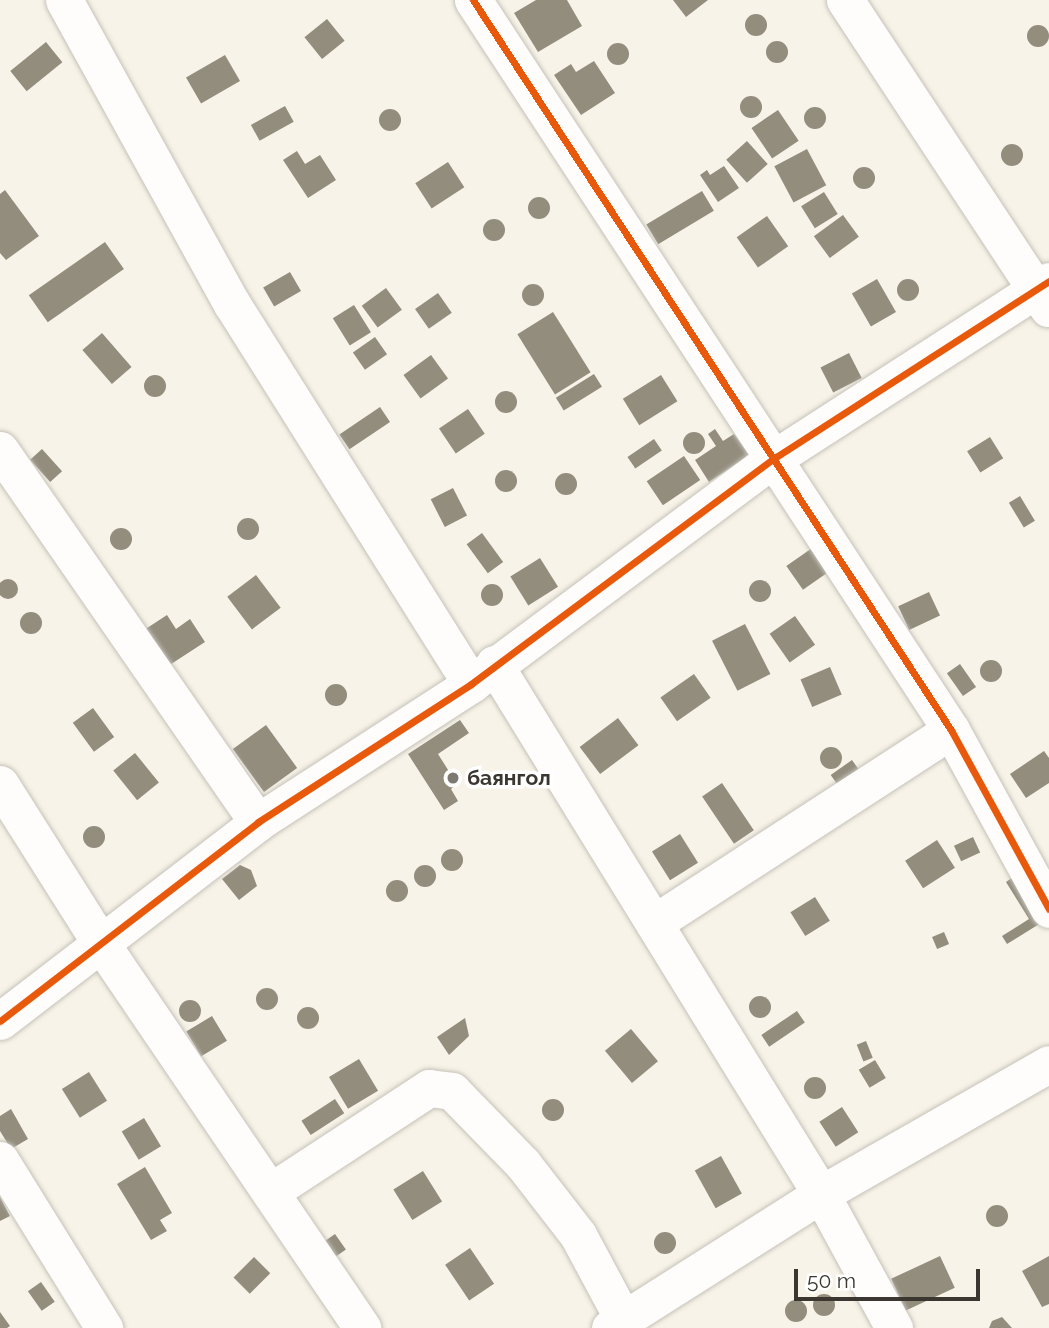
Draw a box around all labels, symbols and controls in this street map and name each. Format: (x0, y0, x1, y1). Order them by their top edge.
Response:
place label: баянгол (467, 765, 551, 791)
marker: баянгол (445, 770, 461, 786)
scale bar (797, 1254, 982, 1298)
text: 50 m (807, 1268, 856, 1293)

